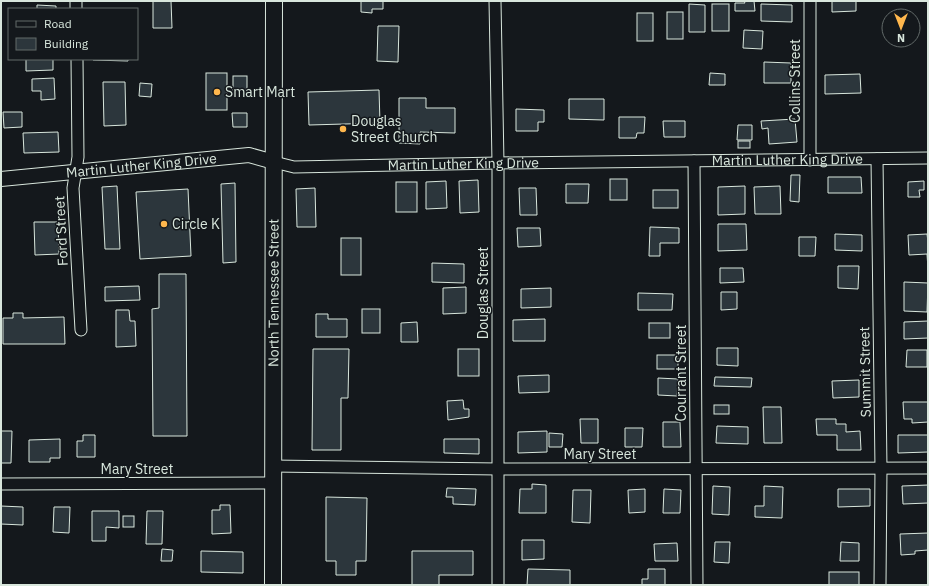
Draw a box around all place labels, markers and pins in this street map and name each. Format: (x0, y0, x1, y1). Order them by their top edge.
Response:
place label: Smart Mart (225, 83, 295, 101)
marker: Smart Mart (212, 87, 222, 97)
place label: Douglas Street Church (351, 112, 437, 146)
marker: Douglas Street Church (338, 124, 348, 134)
place label: Circle K (172, 215, 220, 233)
marker: Circle K (159, 219, 169, 229)

